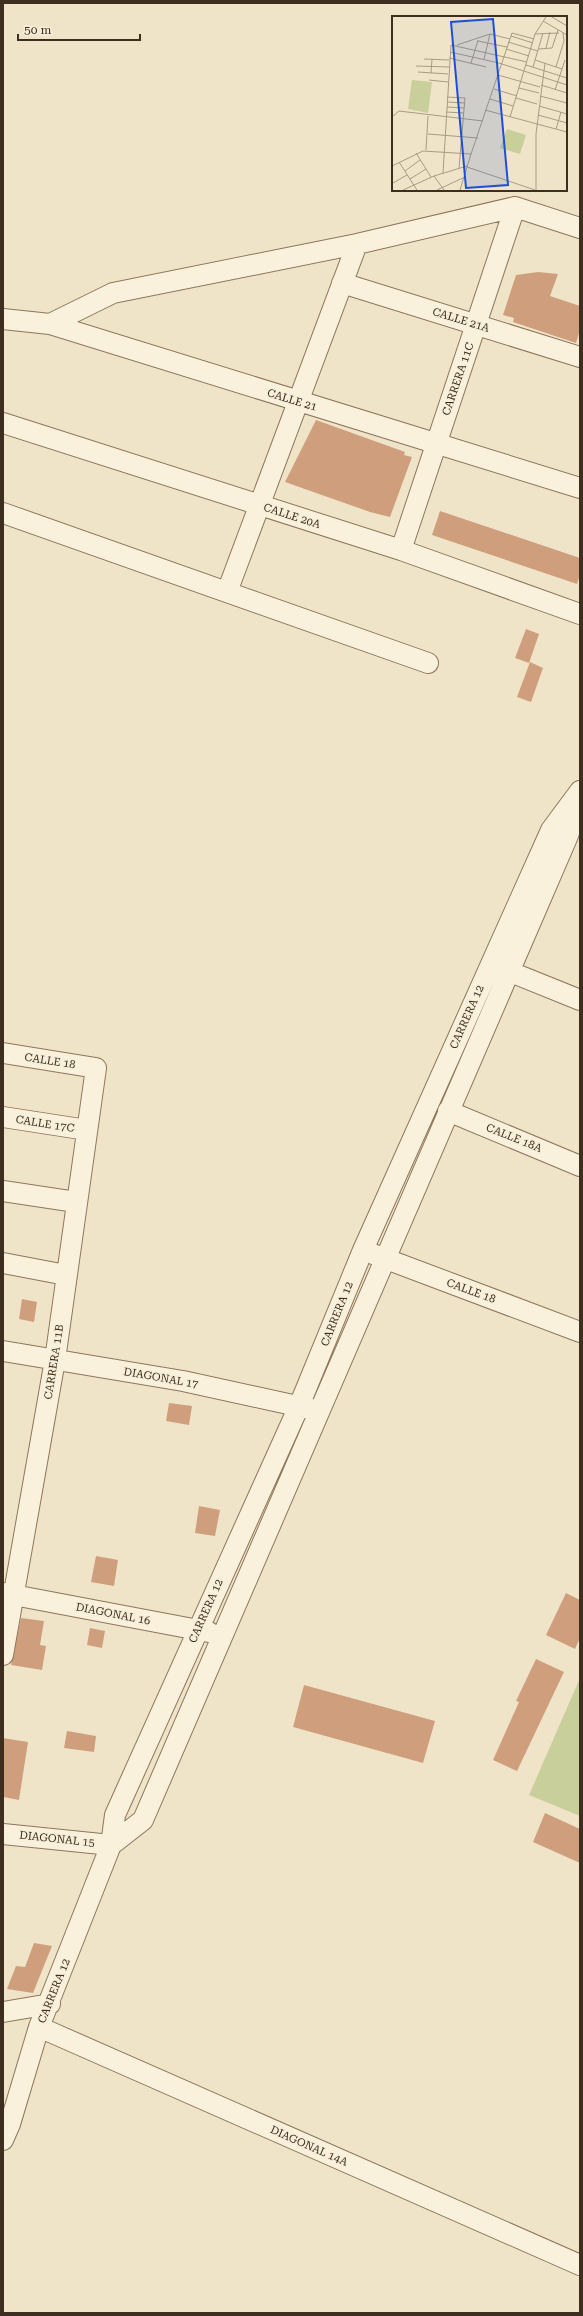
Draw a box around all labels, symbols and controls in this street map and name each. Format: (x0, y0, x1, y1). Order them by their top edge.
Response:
scale bar (18, 16, 140, 42)
inset map (392, 16, 567, 191)
text: 50 m (24, 23, 51, 37)
street label: CALLE 21A (431, 305, 491, 335)
street label: CARRERA 11C (439, 341, 477, 417)
street label: CALLE 21 (266, 386, 318, 414)
street label: CALLE 20A (262, 501, 322, 531)
street label: CARRERA 12 (447, 983, 487, 1051)
street label: CALLE 18 (24, 1051, 76, 1071)
street label: CALLE 17C (15, 1113, 75, 1135)
street label: CALLE 18A (484, 1121, 544, 1155)
street label: CALLE 18 (445, 1276, 497, 1306)
street label: CARRERA 12 (318, 1280, 356, 1348)
street label: CARRERA 11B (42, 1324, 66, 1400)
street label: DIAGONAL 17 (123, 1365, 199, 1391)
street label: CARRERA 12 (186, 1577, 226, 1645)
street label: DIAGONAL 16 (75, 1600, 151, 1628)
street label: DIAGONAL 15 (19, 1829, 95, 1849)
street label: CARRERA 12 (35, 1957, 73, 2025)
street label: DIAGONAL 14A (268, 2123, 350, 2169)

